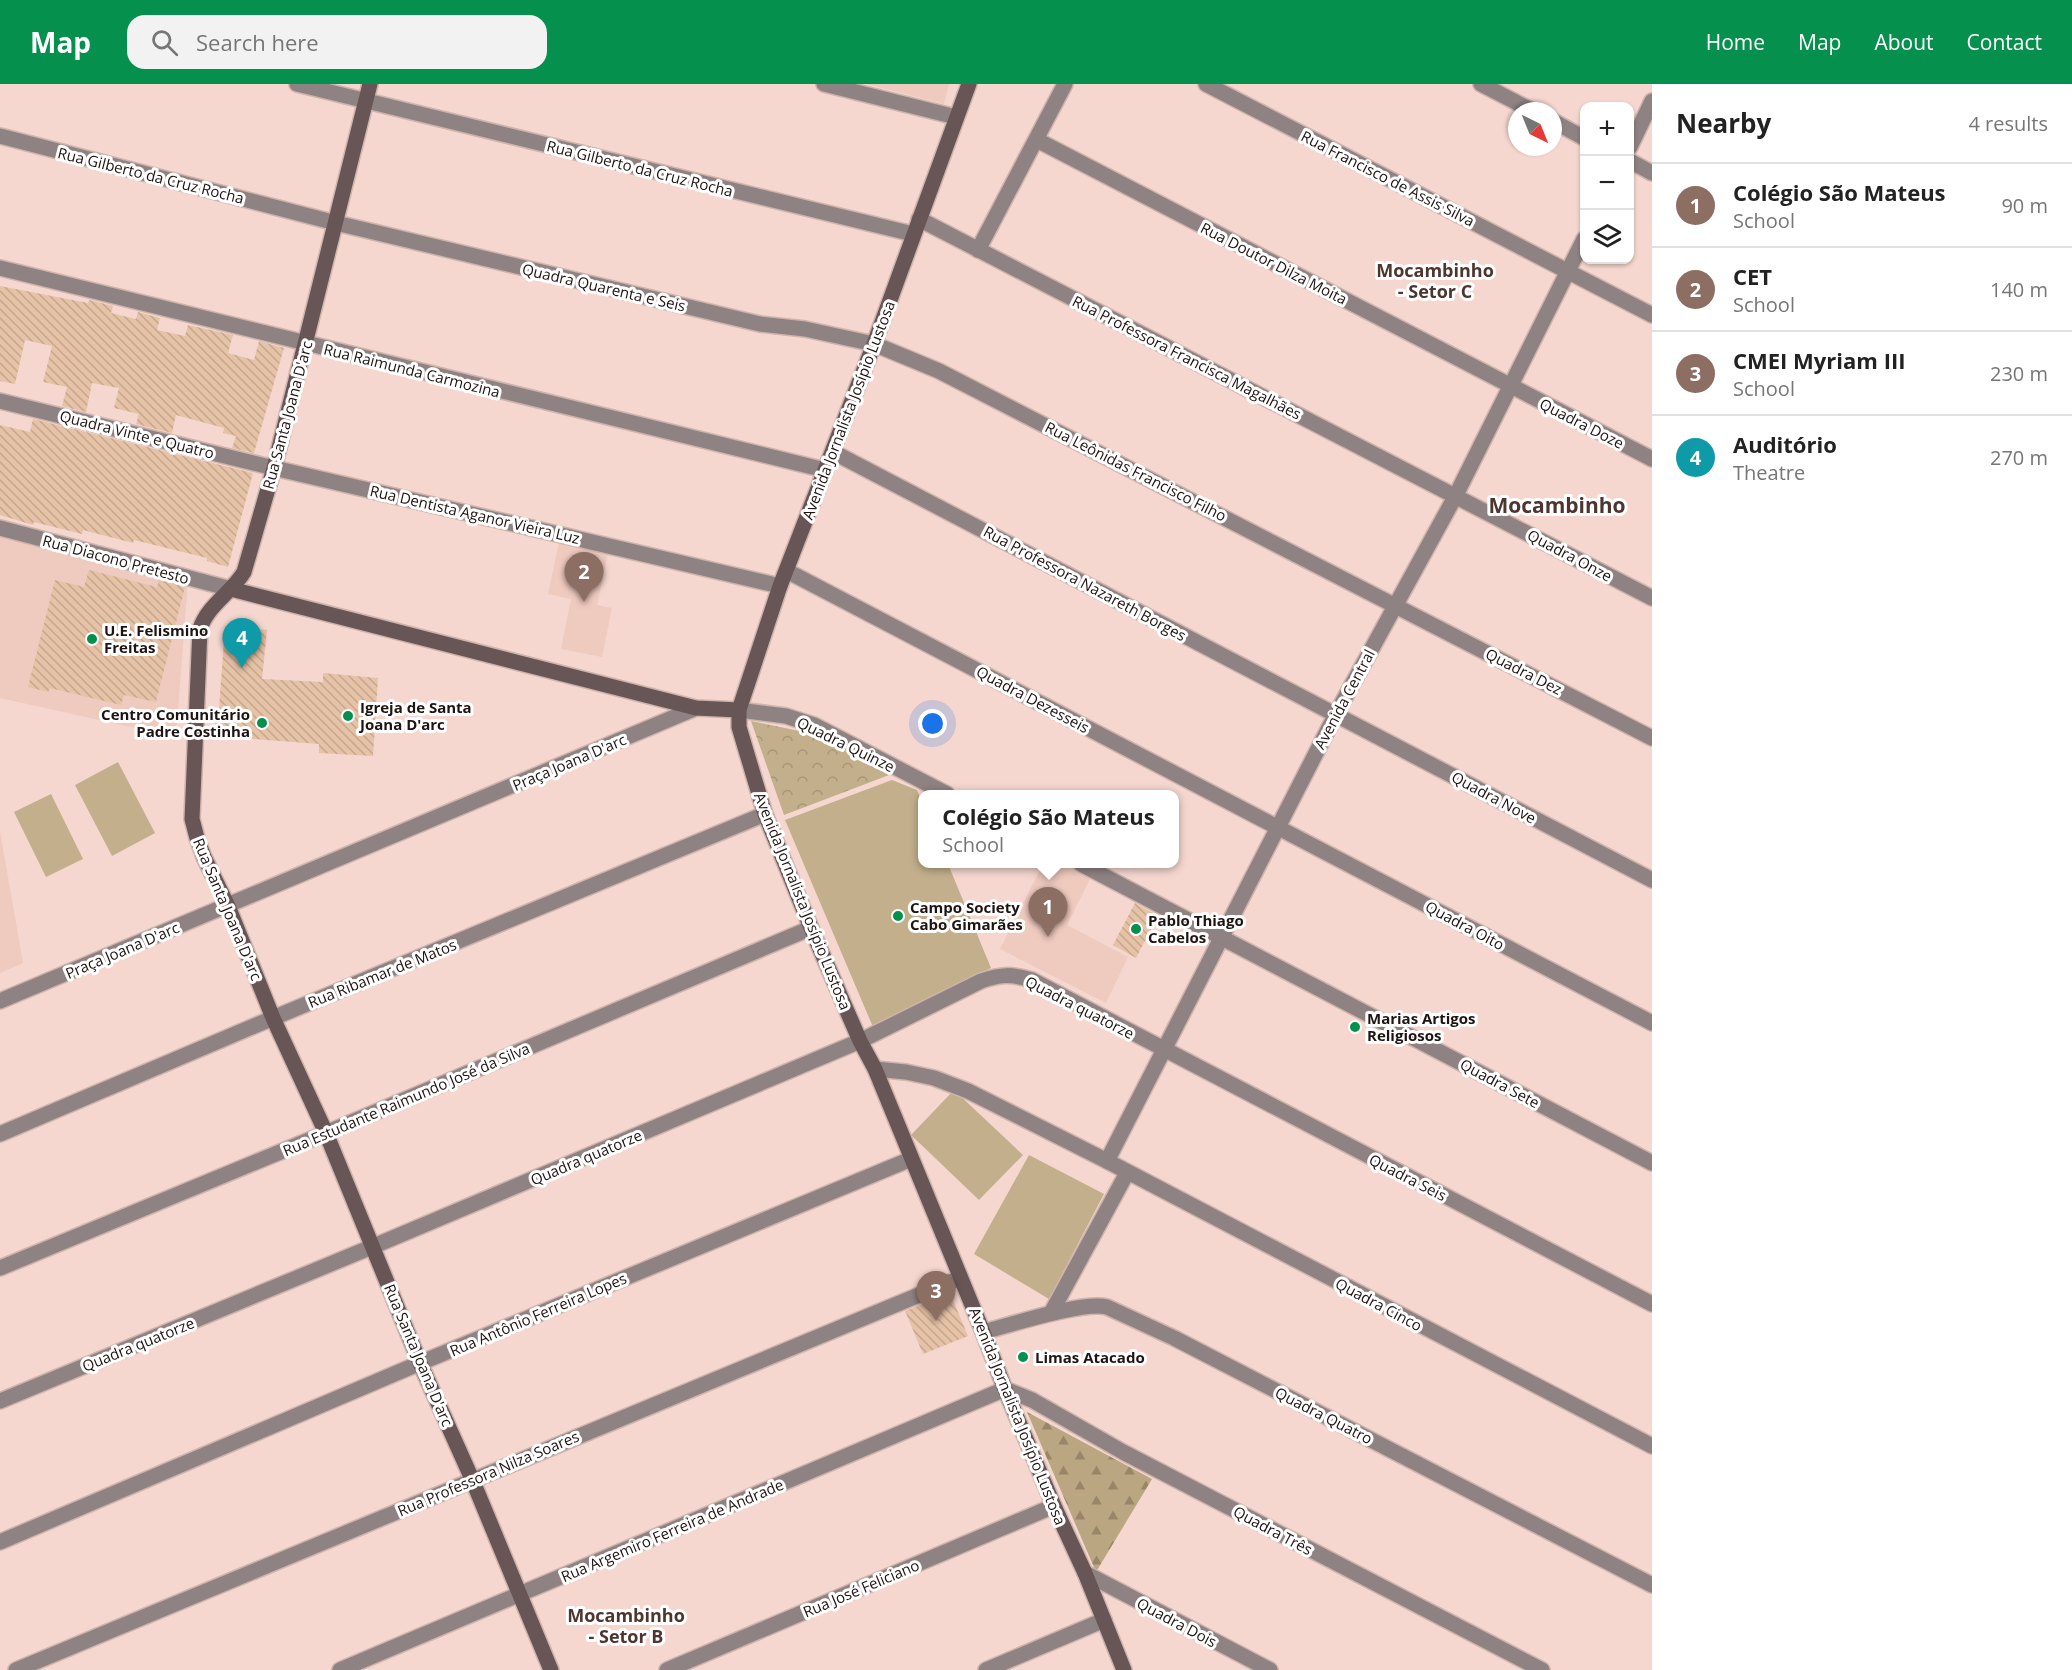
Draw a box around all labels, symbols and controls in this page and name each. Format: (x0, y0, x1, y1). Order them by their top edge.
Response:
search box (127, 15, 547, 69)
text: Map (30, 23, 91, 61)
icon: search (148, 26, 181, 59)
text: Search here (196, 27, 319, 57)
text: Home (1706, 28, 1765, 56)
text: Map (1798, 28, 1841, 56)
text: About (1874, 28, 1934, 56)
text: Contact (1967, 28, 2042, 56)
north arrow (1508, 102, 1562, 156)
map controls (1580, 102, 1634, 264)
button: + (1580, 102, 1634, 156)
text: Nearby (1676, 105, 1771, 141)
text: 4 results (1968, 110, 2048, 137)
street label: Rua Francisco de Assis Silva (1298, 125, 1478, 231)
street label: Rua Gilberto da Cruz Rocha (545, 135, 735, 201)
street label: Rua Gilberto da Cruz Rocha (56, 142, 246, 208)
button: − (1580, 156, 1634, 210)
text: Colégio São Mateus (1733, 177, 1946, 207)
text: 1 (1690, 192, 1701, 219)
text: 90 m (2001, 192, 2048, 219)
text: School (1733, 207, 1795, 234)
button: layers (1580, 210, 1634, 264)
street label: Rua Doutor Dilza Moita (1197, 217, 1351, 309)
street label: Quadra Quarenta e Seis (520, 258, 688, 316)
district label: Mocambinho - Setor C (1376, 258, 1494, 303)
text: CET (1733, 261, 1772, 291)
text: 2 (1690, 276, 1701, 303)
text: 140 m (1990, 276, 2048, 303)
street label: Rua Professora Francisca Magalhães (1069, 290, 1305, 424)
text: School (1733, 291, 1795, 318)
street label: Avenida Jornalista Josípio Lustosa (797, 298, 899, 522)
street label: Rua Raimunda Carmozina (322, 338, 502, 402)
street label: Rua Santa Joana D'arc (258, 339, 316, 491)
text: CMEI Myriam III (1733, 345, 1906, 375)
text: 3 (1690, 360, 1701, 387)
text: 230 m (1990, 360, 2048, 387)
text: School (1733, 375, 1795, 402)
street label: Quadra Doze (1536, 393, 1628, 453)
street label: Quadra Vinte e Quatro (58, 405, 216, 463)
street label: Rua Leônidas Francisco Filho (1042, 417, 1230, 525)
text: Auditório (1733, 429, 1837, 459)
text: 4 (1690, 444, 1701, 471)
text: 270 m (1990, 444, 2048, 471)
text: Theatre (1733, 459, 1805, 486)
street label: Rua Dentista Aganor Vieira Luz (368, 480, 582, 548)
district label: Mocambinho (1488, 491, 1626, 519)
street label: Rua Professora Nazareth Borges (980, 521, 1190, 645)
street label: Quadra Onze (1524, 524, 1616, 586)
street label: Rua Diacono Pretesto (41, 530, 191, 588)
pin: 2 (564, 552, 604, 602)
pin: 4 (222, 618, 262, 668)
place label: U.E. Felismino Freitas (104, 620, 208, 657)
marker: U.E. Felismino Freitas (85, 632, 99, 646)
street label: Quadra Dez (1482, 643, 1566, 699)
street label: Avenida Central (1309, 646, 1379, 752)
street label: Quadra Dezesseis (973, 661, 1093, 737)
place label: Igreja de Santa Joana D'arc (358, 697, 472, 734)
place label: Centro Comunitário Padre Costinha (101, 704, 250, 741)
marker: Igreja de Santa Joana D'arc (341, 709, 355, 723)
your location (918, 709, 947, 738)
street label: Quadra Quinze (794, 712, 898, 776)
marker: Centro Comunitário Padre Costinha (255, 716, 269, 730)
street label: Praça Joana D'arc (509, 729, 629, 795)
street label: Quadra Nove (1448, 766, 1540, 828)
street label: Avenida Jornalista Josípio Lustosa (750, 789, 856, 1013)
popup (918, 790, 1179, 868)
text: Colégio São Mateus (942, 801, 1155, 831)
text: School (942, 831, 1004, 858)
street label: Rua Santa Joana D'arc (189, 835, 267, 983)
pin: 1 (1028, 888, 1068, 937)
street label: Quadra Oito (1422, 896, 1508, 954)
place label: Campo Society Cabo Gimarães (910, 897, 1023, 934)
marker: Campo Society Cabo Gimarães (891, 909, 905, 923)
place label: Pablo Thiago Cabelos (1148, 910, 1244, 947)
street label: Praça Joana D'arc (62, 917, 182, 983)
marker: Pablo Thiago Cabelos (1129, 922, 1143, 936)
street label: Rua Ribamar de Matos (305, 934, 459, 1012)
street label: Quadra quatorze (1022, 971, 1138, 1043)
place label: Marias Artigos Religiosos (1367, 1008, 1475, 1045)
marker: Marias Artigos Religiosos (1348, 1020, 1362, 1034)
street label: Rua Estudante Raimundo José da Silva (279, 1038, 533, 1160)
street label: Quadra Sete (1457, 1054, 1543, 1112)
street label: Quadra quatorze (527, 1124, 645, 1190)
street label: Quadra Seis (1366, 1149, 1450, 1205)
street label: Rua Antônio Ferreira Lopes (447, 1268, 629, 1360)
pin: 3 (916, 1272, 956, 1321)
street label: Quadra Cinco (1332, 1273, 1426, 1335)
street label: Rua Santa Joana D'arc (380, 1281, 458, 1429)
street label: Avenida Jornalista Josípio Lustosa (965, 1304, 1071, 1528)
street label: Quadra quatorze (79, 1312, 197, 1376)
place label: Limas Atacado (1035, 1347, 1145, 1367)
marker: Limas Atacado (1016, 1350, 1030, 1364)
street label: Quadra Quatro (1272, 1382, 1376, 1448)
street label: Rua Professora Nilza Soares (394, 1426, 582, 1520)
street label: Rua Argemiro Ferreira de Andrade (558, 1474, 786, 1586)
street label: Quadra Três (1230, 1501, 1316, 1559)
street label: Rua José Feliciano (800, 1554, 922, 1622)
street label: Quadra Dois (1134, 1593, 1220, 1651)
district label: Mocambinho - Setor B (567, 1603, 685, 1648)

